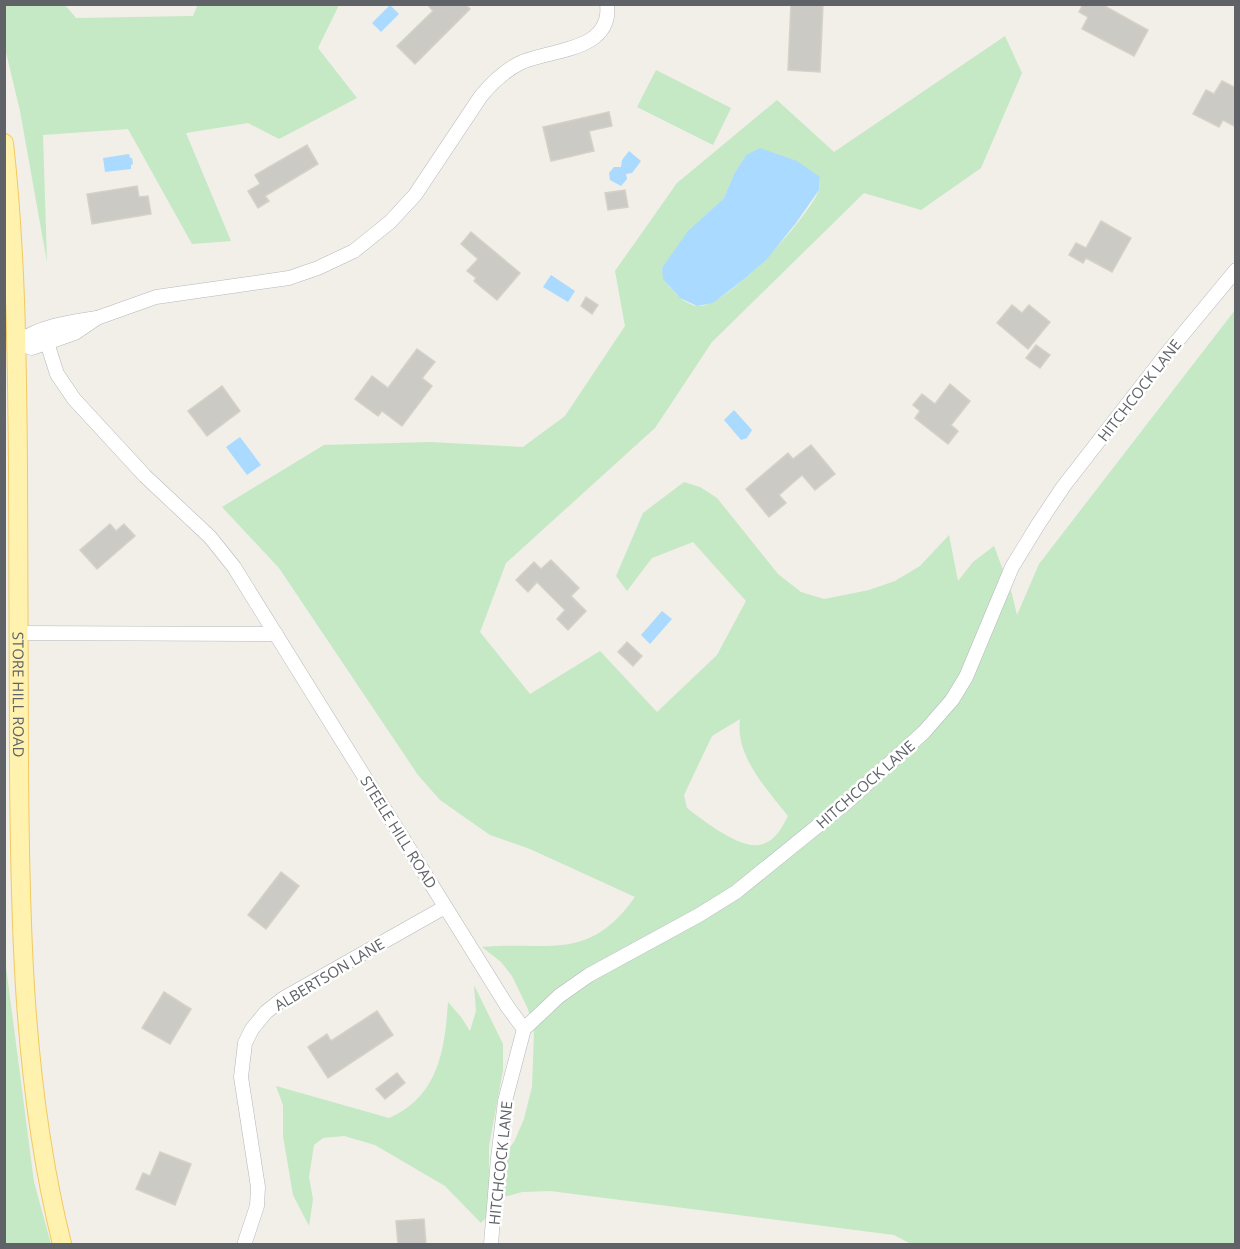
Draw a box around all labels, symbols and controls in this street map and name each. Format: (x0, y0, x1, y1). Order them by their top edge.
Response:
street label: HITCHCOCK LANE (1093, 335, 1185, 445)
street label: STORE HILL ROAD (9, 632, 29, 757)
street label: HITCHCOCK LANE (811, 736, 919, 832)
street label: STEELE HILL ROAD (356, 772, 442, 892)
street label: ALBERTSON LANE (270, 933, 388, 1015)
street label: HITCHCOCK LANE (484, 1100, 516, 1226)

